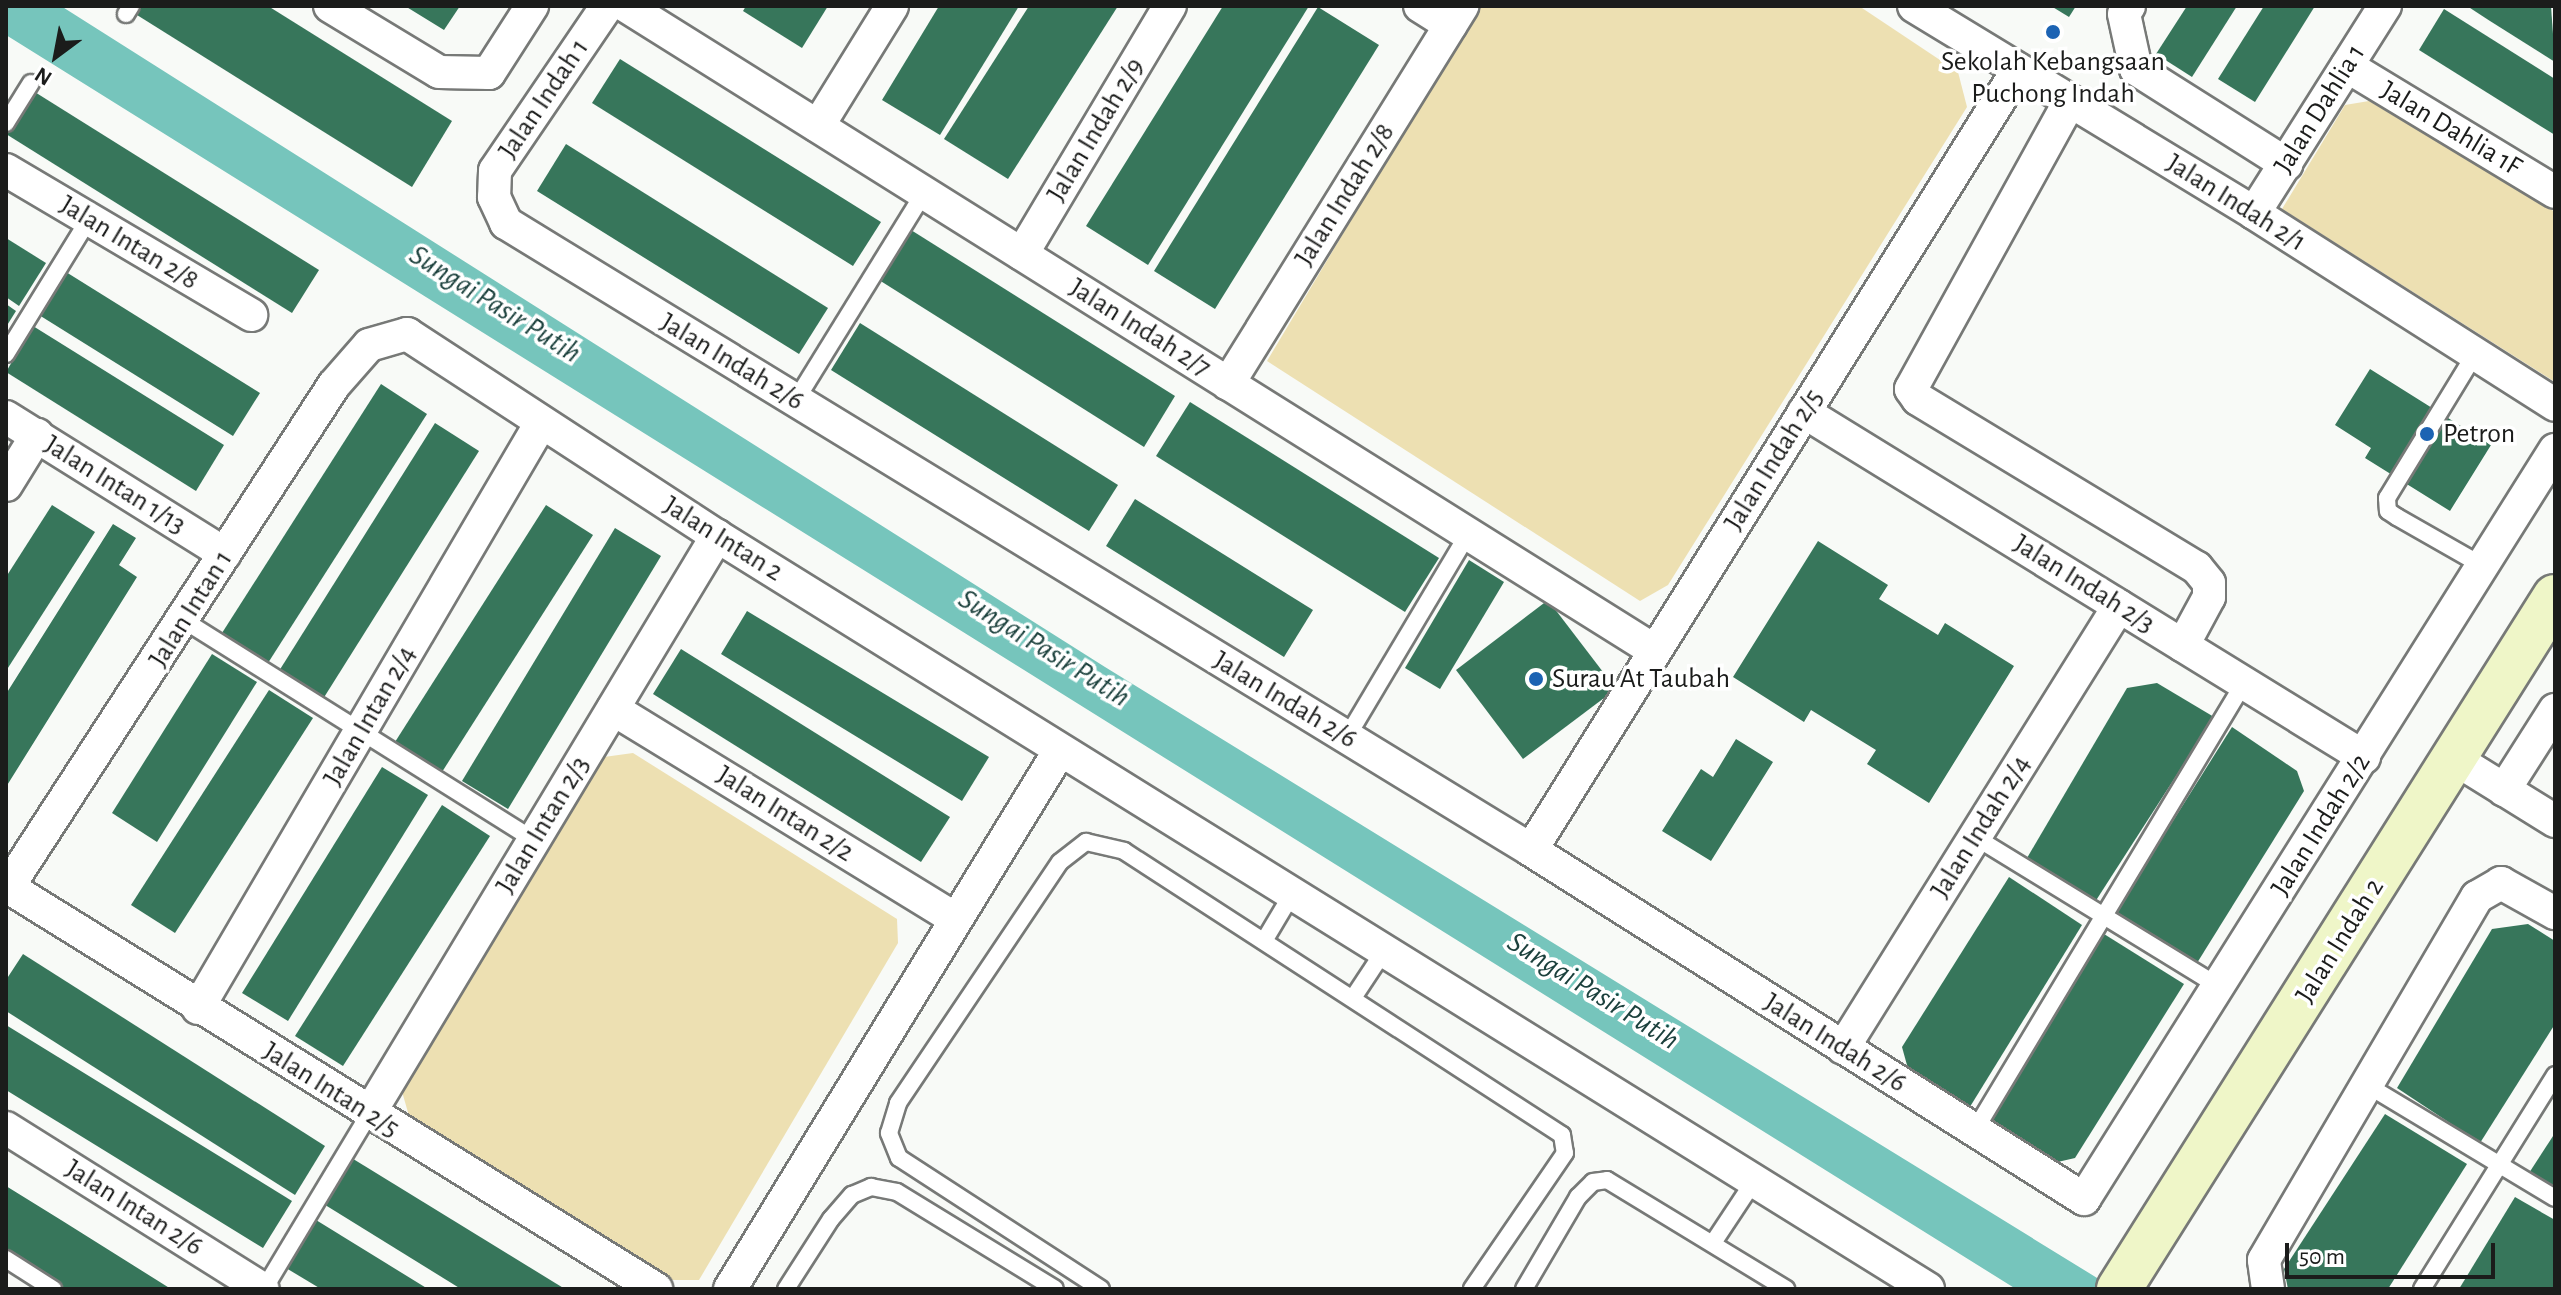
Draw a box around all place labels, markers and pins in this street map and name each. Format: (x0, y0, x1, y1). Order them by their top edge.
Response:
marker: Sekolah Kebangsaan Puchong Indah (2044, 23, 2062, 41)
place label: Sekolah Kebangsaan Puchong Indah (1941, 45, 2165, 111)
place label: Petron (2443, 417, 2515, 451)
marker: Petron (2418, 425, 2436, 443)
place label: Surau At Taubah (1552, 662, 1730, 696)
marker: Surau At Taubah (1527, 670, 1545, 688)

